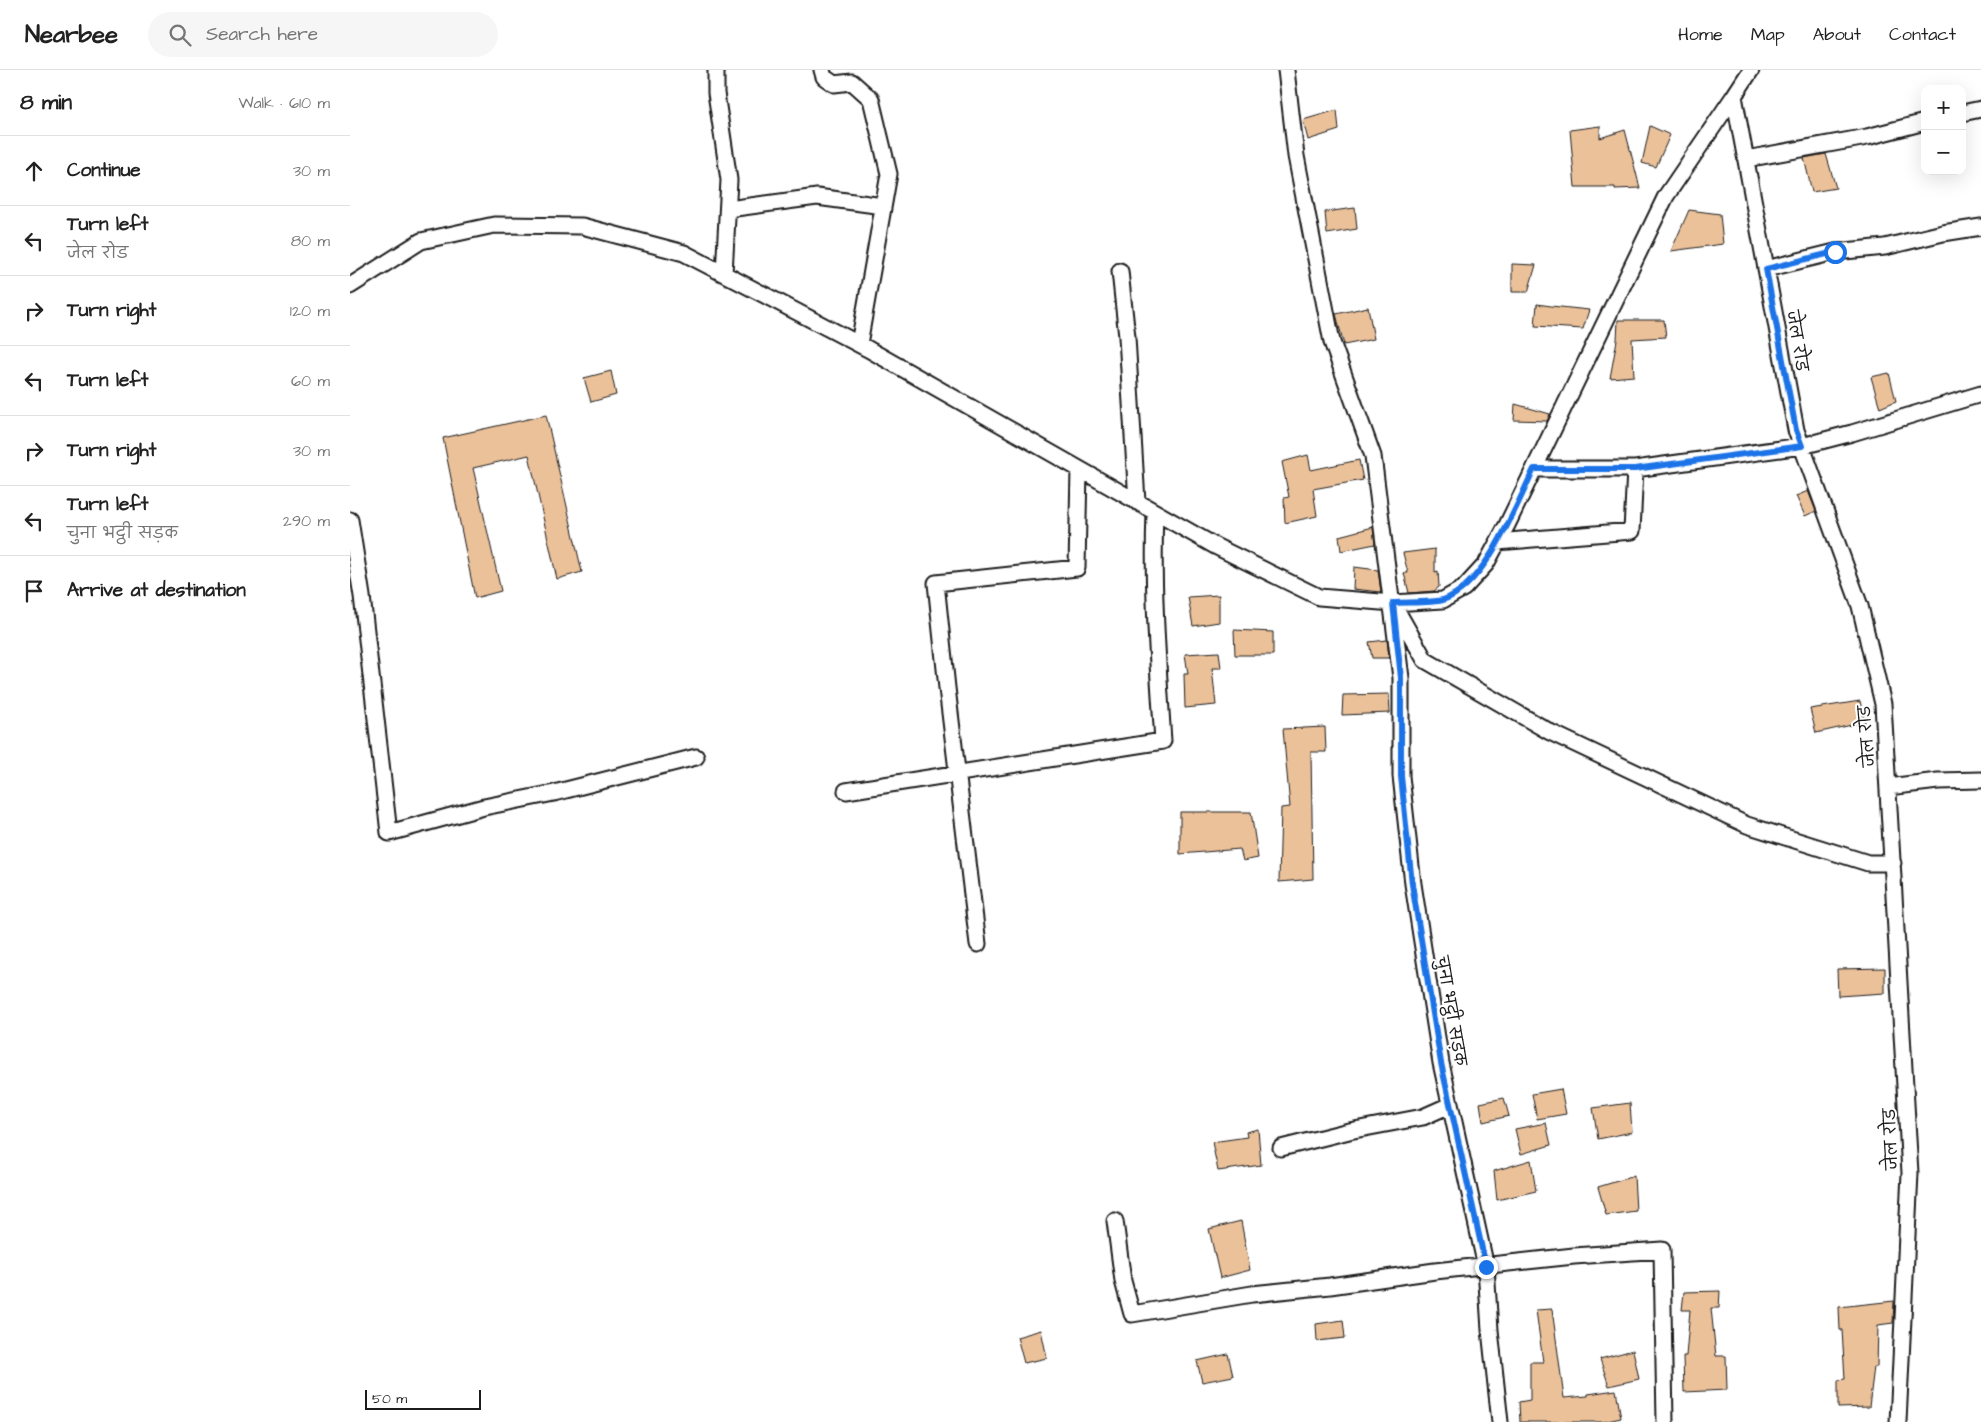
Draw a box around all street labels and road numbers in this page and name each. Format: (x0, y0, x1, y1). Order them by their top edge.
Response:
street label: जेल रोड (1781, 307, 1816, 374)
street label: जेल रोड (1850, 703, 1881, 769)
street label: चुना भट्ठी सड़क (1429, 953, 1473, 1069)
street label: जेल रोड (1875, 1107, 1904, 1171)

